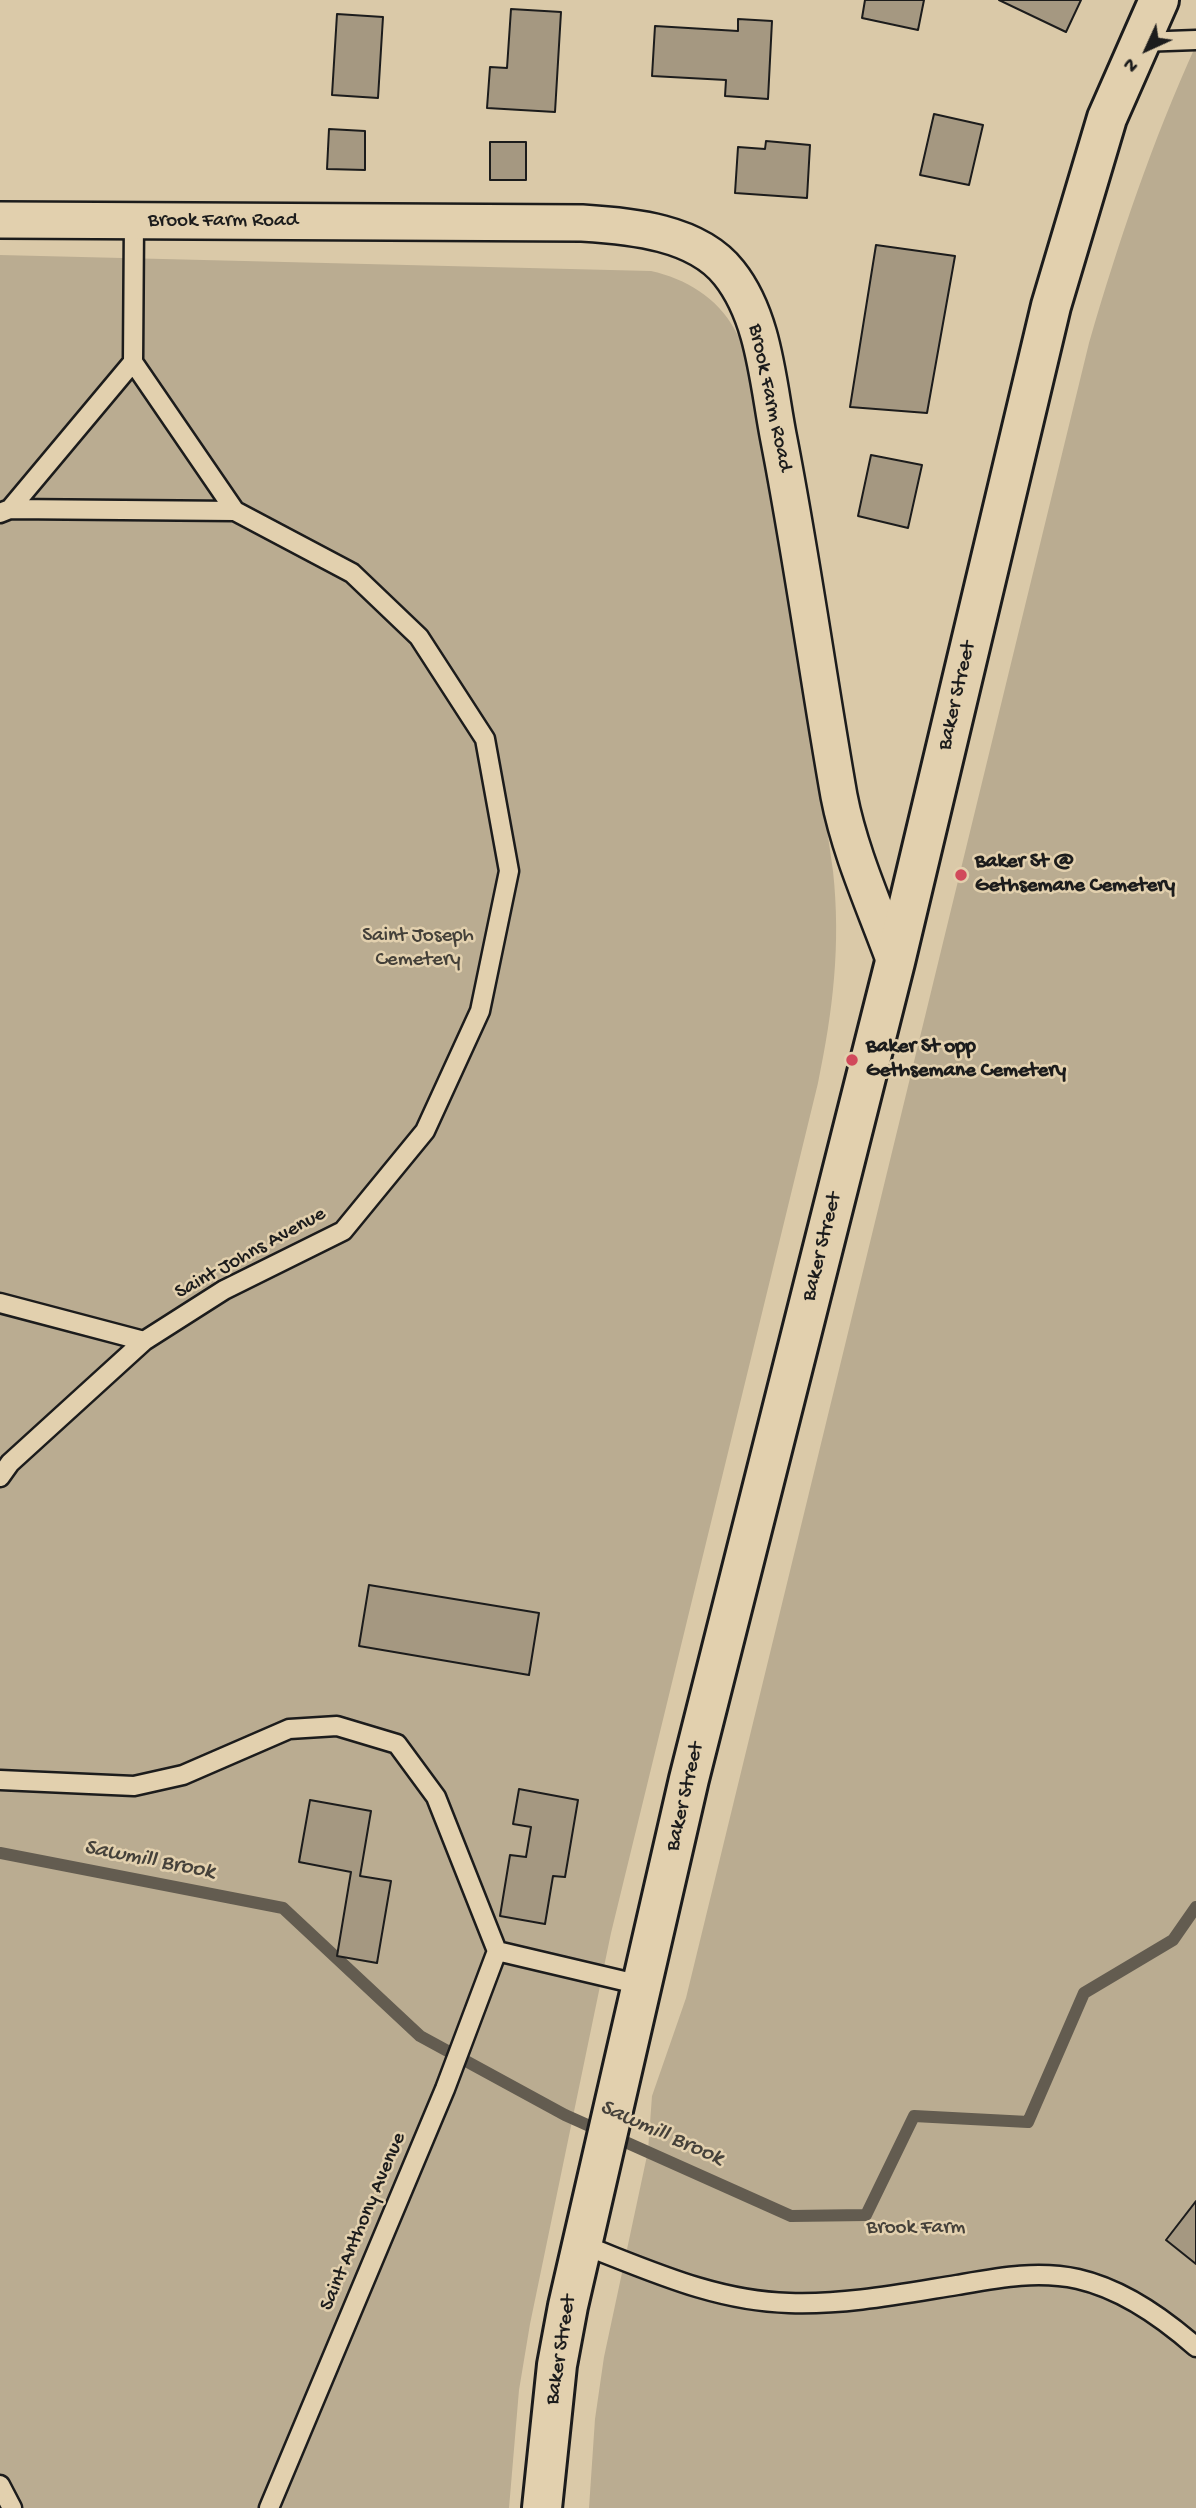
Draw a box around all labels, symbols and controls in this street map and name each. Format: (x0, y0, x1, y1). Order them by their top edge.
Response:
north arrow (1112, 14, 1182, 84)
text: N (1119, 52, 1144, 77)
street label: Brook Farm Road (148, 209, 298, 235)
street label: Brook Farm Road (741, 322, 797, 474)
street label: Baker Street (933, 639, 983, 753)
place label: Baker St @ Gethsemane Cemetery (975, 850, 1175, 900)
marker: Baker St @ Gethsemane Cemetery (953, 867, 969, 883)
park label: Saint Joseph Cemetery (362, 924, 474, 974)
place label: Baker St opp Gethsemane Cemetery (866, 1035, 1066, 1085)
marker: Baker St opp Gethsemane Cemetery (844, 1052, 860, 1068)
street label: Baker Street (797, 1190, 849, 1304)
street label: Saint Johns Avenue (171, 1202, 331, 1306)
street label: Baker Street (661, 1740, 711, 1854)
water label: Sawmill Brook (81, 1835, 217, 1887)
water label: Sawmill Brook (595, 2095, 727, 2173)
street label: Saint Anthony Avenue (315, 2129, 413, 2315)
park label: Brook Farm (866, 2216, 966, 2242)
street label: Baker Street (541, 2293, 583, 2407)

